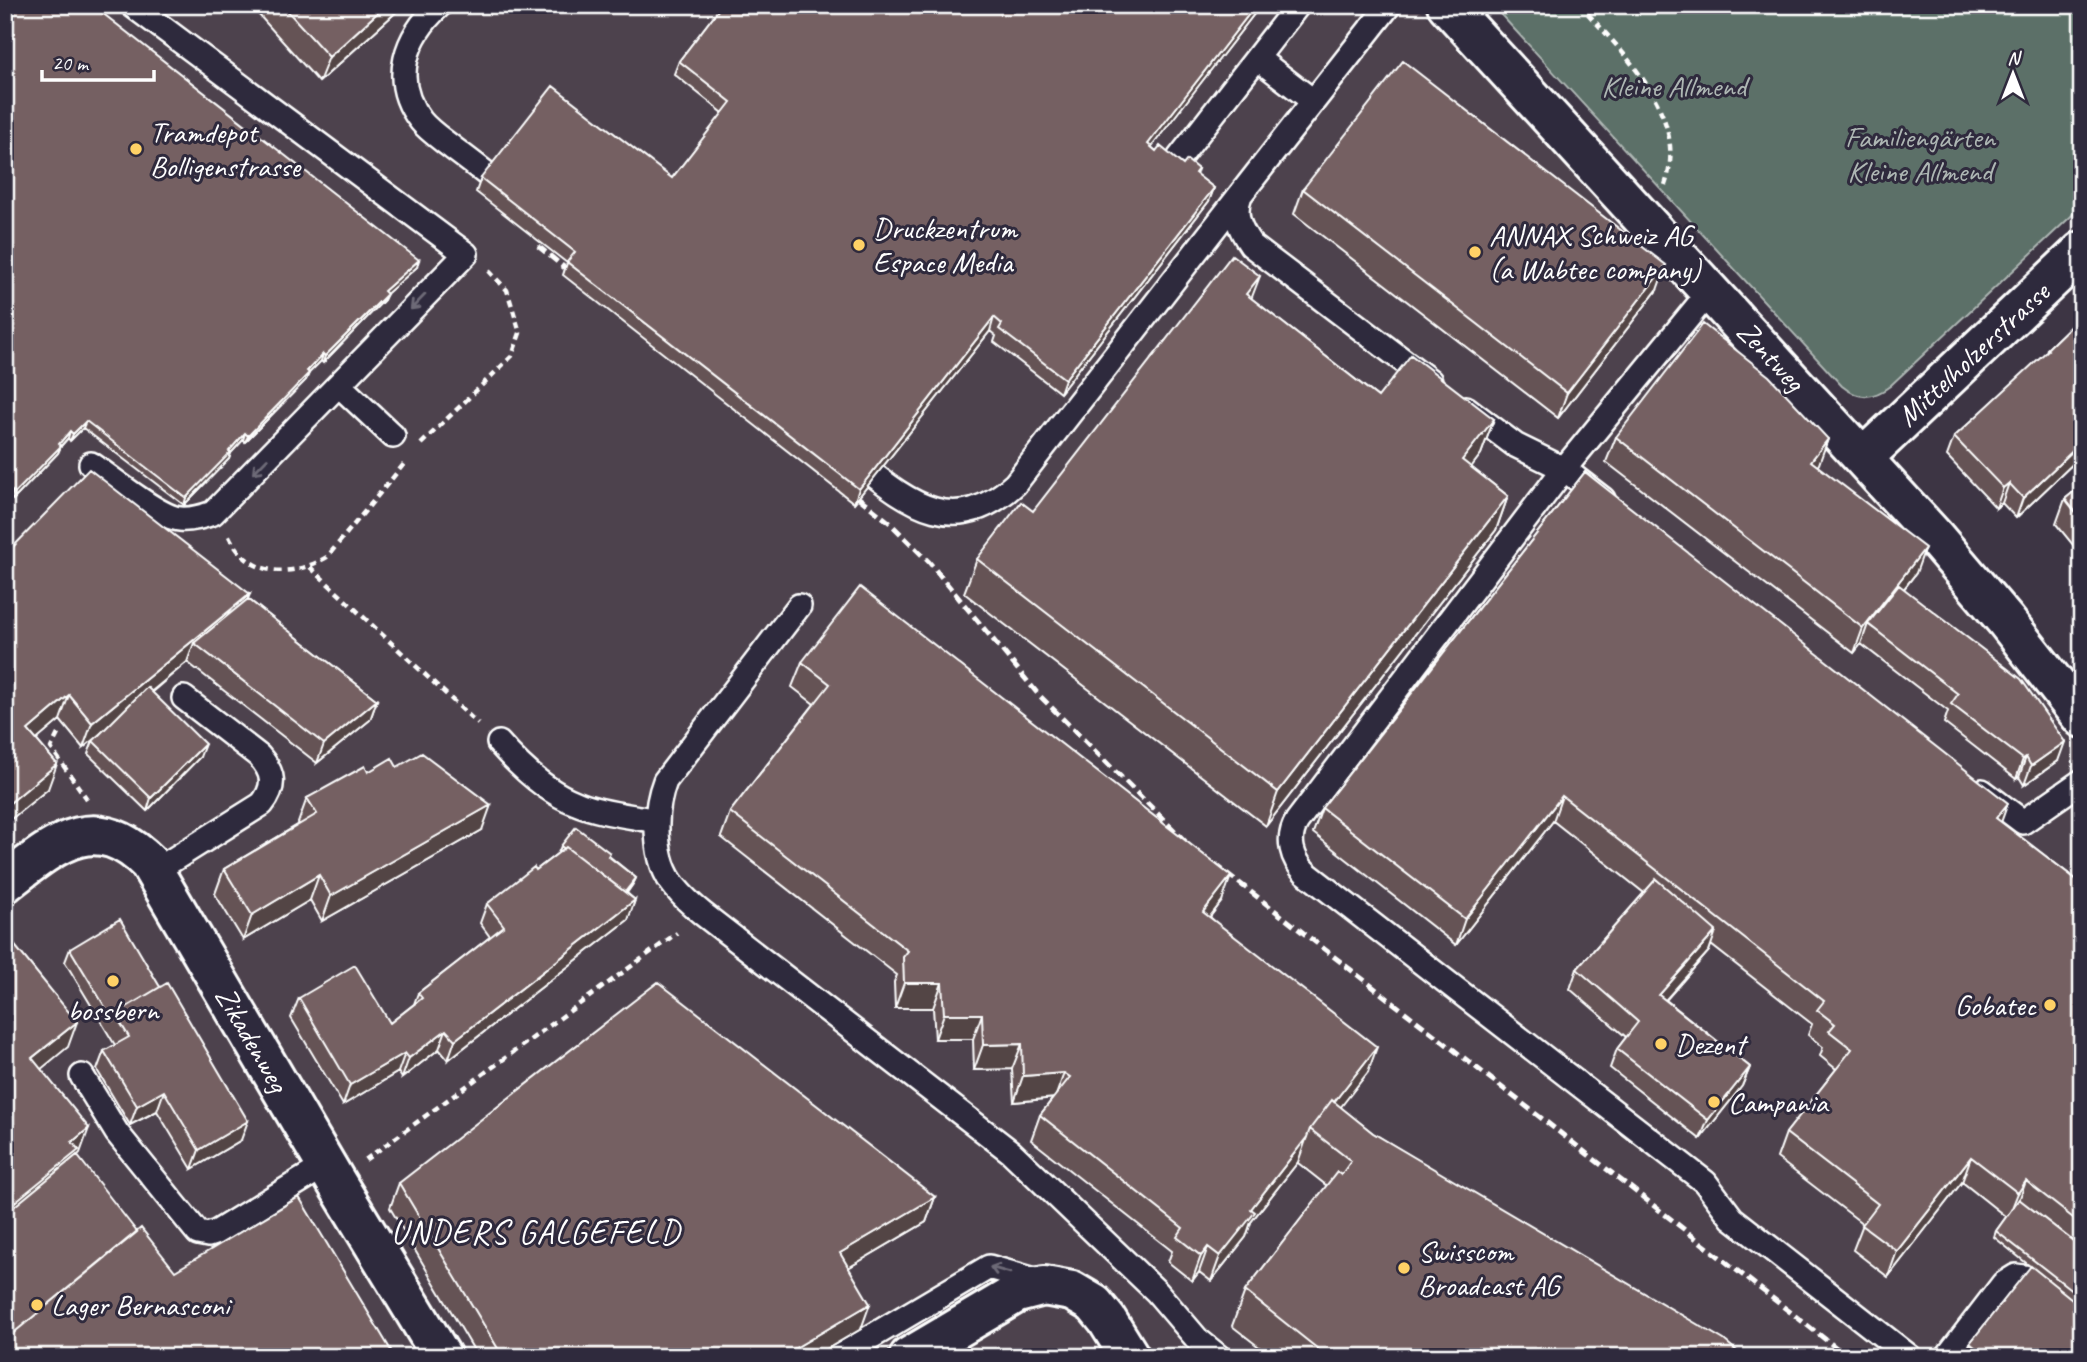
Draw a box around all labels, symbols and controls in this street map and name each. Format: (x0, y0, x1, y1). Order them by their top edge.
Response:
scale bar (42, 38, 154, 82)
north arrow (1979, 38, 2048, 108)
text: N (2007, 46, 2022, 70)
text: 20 m (52, 50, 90, 76)
park label: Kleine Allmend (1602, 67, 1751, 105)
place label: Tramdepot Bolligenstrasse (150, 113, 302, 185)
park label: Familiengärten Kleine Allmend (1845, 118, 1997, 190)
marker: Tramdepot Bolligenstrasse (128, 141, 144, 157)
place label: Druckzentrum Espace Media (873, 209, 1019, 281)
place label: ANNAX Schweiz AG (a Wabtec company) (1489, 216, 1703, 288)
marker: Druckzentrum Espace Media (851, 237, 867, 253)
marker: ANNAX Schweiz AG (a Wabtec company) (1467, 244, 1483, 260)
street label: Mittelholzerstrasse (1889, 272, 2059, 434)
one-way arrow (409, 294, 426, 311)
street label: Zentweg (1729, 312, 1814, 400)
one-way arrow (252, 458, 269, 475)
marker: bossbern (105, 973, 121, 989)
street label: Zikadenweg (207, 980, 298, 1100)
place label: Gobatec (1955, 986, 2037, 1024)
place label: bossbern (67, 991, 160, 1029)
marker: Gobatec (2042, 997, 2058, 1013)
place label: Dezent (1675, 1025, 1749, 1063)
marker: Dezent (1653, 1036, 1669, 1052)
place label: Campania (1728, 1083, 1830, 1121)
marker: Campania (1706, 1094, 1722, 1110)
district label: UNDERS GALGEFELD (391, 1211, 682, 1253)
place label: Swisscom Broadcast AG (1418, 1232, 1562, 1304)
marker: Swisscom Broadcast AG (1396, 1260, 1412, 1276)
one-way arrow (989, 1263, 1012, 1276)
place label: Lager Bernasconi (51, 1286, 232, 1324)
marker: Lager Bernasconi (29, 1297, 45, 1313)

